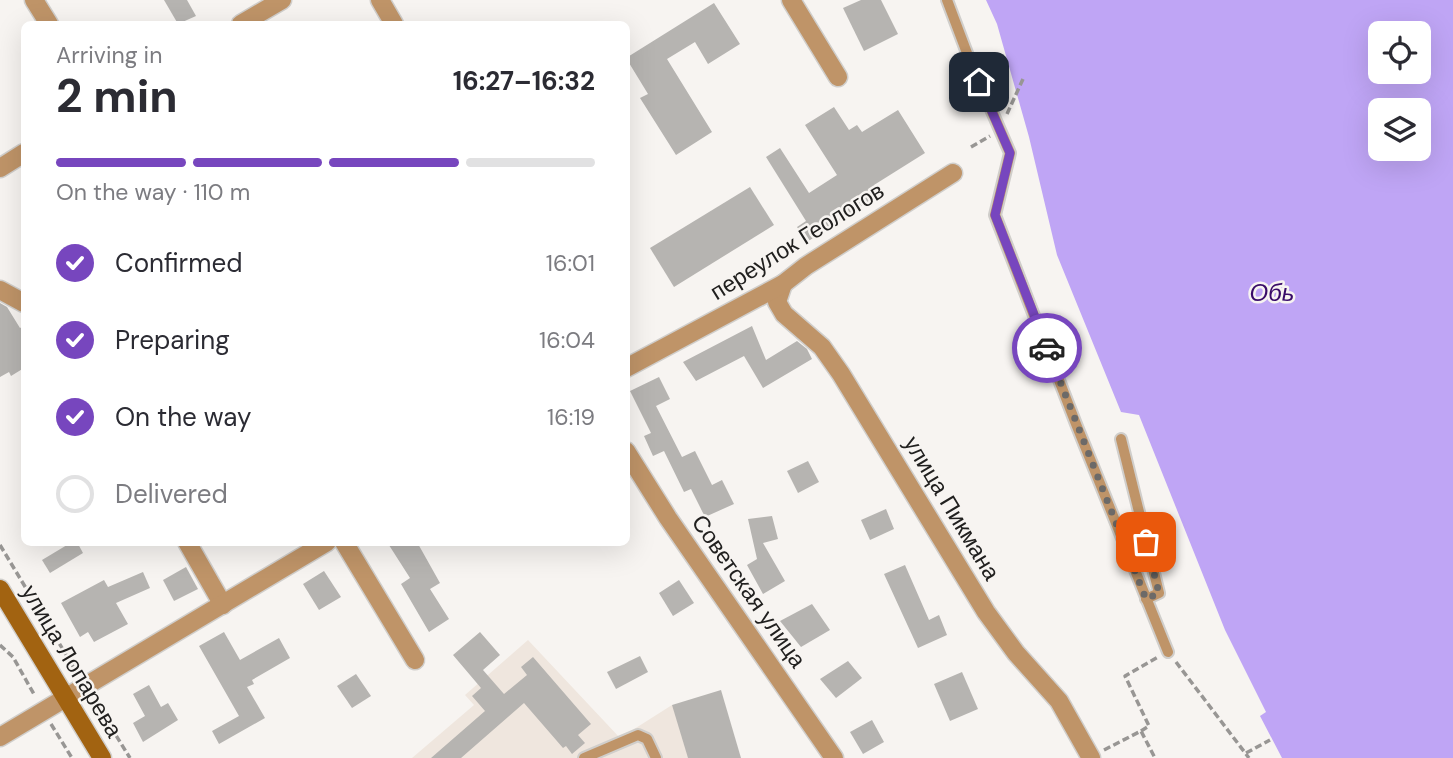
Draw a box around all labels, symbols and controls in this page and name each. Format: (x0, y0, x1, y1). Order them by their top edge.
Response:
map controls (1368, 21, 1431, 161)
button: locate (1368, 21, 1431, 84)
text: Arriving in (56, 40, 162, 70)
pin (949, 52, 1009, 112)
icon: home (960, 63, 998, 101)
text: 16:27–16:32 (453, 64, 595, 98)
text: 2 min (56, 66, 178, 126)
button: layers (1368, 98, 1431, 161)
street label: переулок Геологов (704, 175, 890, 307)
text: On the way · 110 m (56, 177, 250, 207)
icon: check (56, 244, 94, 282)
text: Confirmed (115, 246, 242, 280)
text: 16:01 (546, 248, 595, 278)
water label: Обь (1250, 277, 1294, 308)
courier (1012, 313, 1082, 383)
icon: check (56, 321, 94, 359)
text: Preparing (115, 323, 230, 357)
text: 16:04 (539, 325, 595, 355)
icon: car (1028, 329, 1066, 367)
icon: check (56, 398, 94, 436)
text: On the way (115, 400, 251, 434)
text: 16:19 (547, 402, 595, 432)
street label: улица Пикмана (897, 430, 1007, 586)
text: Delivered (115, 477, 228, 511)
street label: Советская улица (685, 509, 813, 674)
pin (1116, 512, 1176, 572)
icon: bag (1127, 523, 1165, 561)
street label: улица Лопарева (15, 579, 129, 743)

